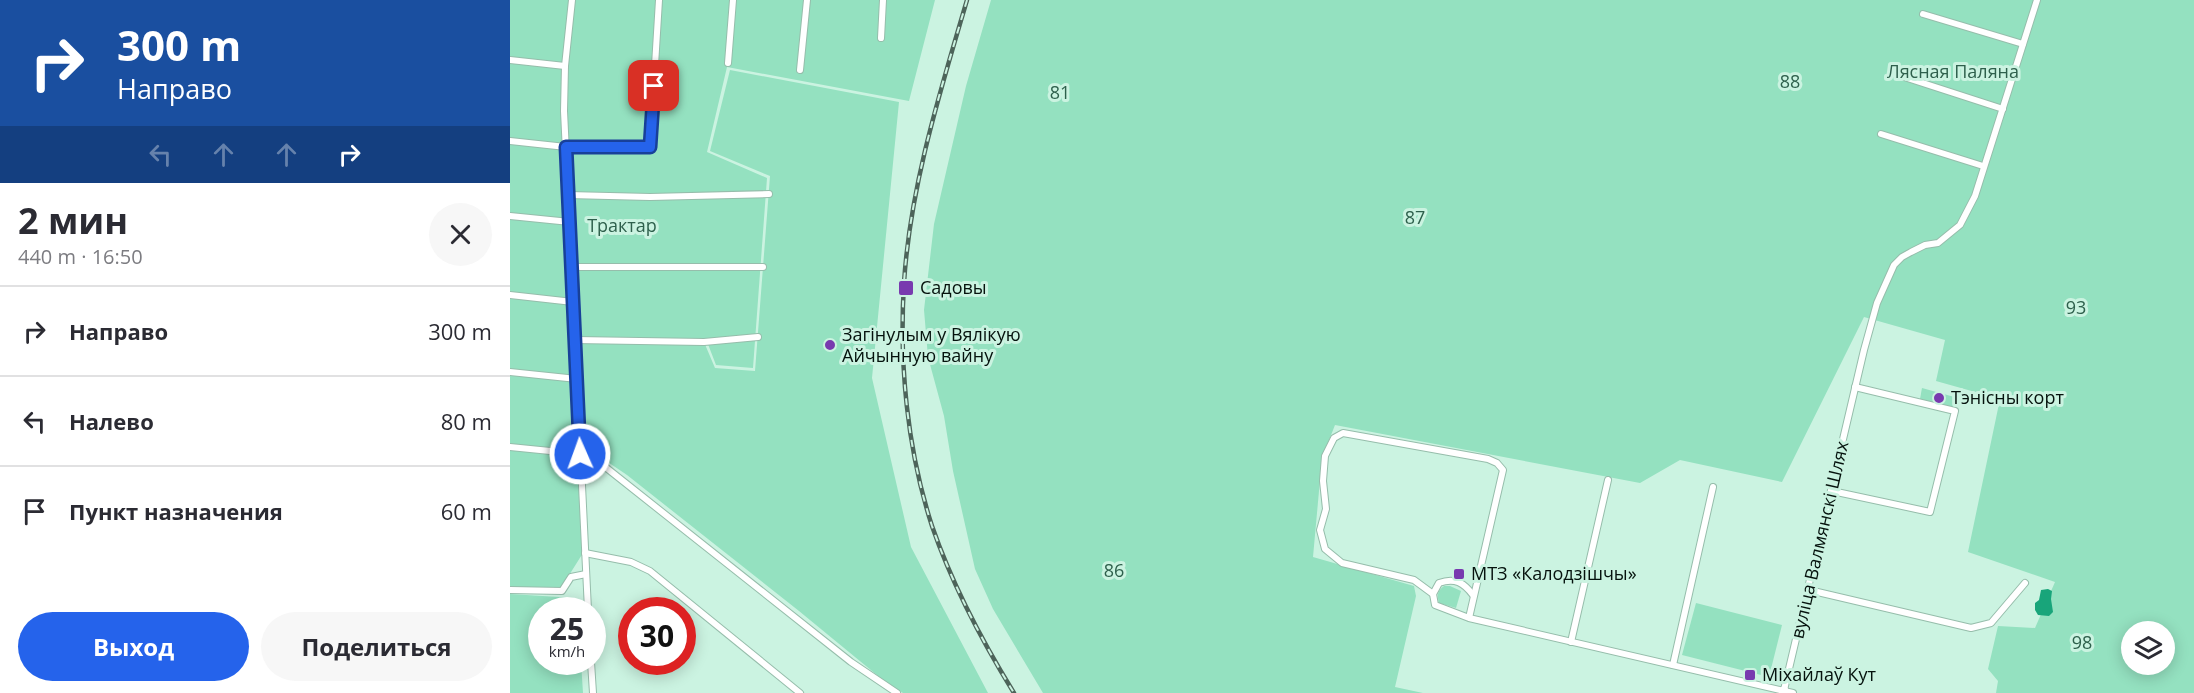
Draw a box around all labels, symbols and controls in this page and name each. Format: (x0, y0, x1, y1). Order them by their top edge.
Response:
text: 300 m (117, 16, 241, 73)
icon: right (18, 24, 96, 102)
park label: Лясная Паляна (1887, 59, 2019, 83)
pin (628, 60, 679, 111)
icon: arrive (637, 69, 670, 102)
park label: 88 (1780, 69, 1800, 93)
text: Направо (117, 70, 232, 107)
park label: 81 (1050, 80, 1070, 104)
icon: left (144, 138, 177, 171)
icon: ahead (207, 138, 240, 171)
icon: ahead (270, 138, 303, 171)
icon: right (333, 138, 366, 171)
text: 2 мин (18, 196, 128, 245)
button: close (429, 203, 492, 266)
park label: 87 (1405, 205, 1425, 229)
park label: Трактар (587, 213, 657, 237)
text: 440 m · 16:50 (18, 243, 143, 270)
place label: Садовы (920, 275, 987, 299)
marker: Садовы (897, 279, 915, 297)
park label: 93 (2066, 295, 2086, 319)
icon: right (18, 315, 51, 348)
text: Направо (69, 316, 168, 346)
text: 300 m (428, 316, 492, 346)
place label: Загінулым у Вялікую Айчынную вайну (842, 322, 1021, 367)
marker: Загінулым у Вялікую Айчынную вайну (823, 338, 837, 352)
place label: Тэнісны корт (1951, 385, 2064, 409)
marker: Тэнісны корт (1932, 391, 1946, 405)
icon: left (18, 405, 51, 438)
text: Налево (69, 406, 154, 436)
text: 80 m (441, 406, 492, 436)
position arrow (548, 422, 612, 486)
street label: вуліца Валмянскі Шлях (1785, 438, 1854, 641)
icon: arrive (18, 495, 51, 528)
text: Пункт назначения (69, 496, 283, 526)
text: 60 m (441, 496, 492, 526)
park label: 86 (1104, 558, 1124, 582)
place label: МТЗ «Калодзішчы» (1471, 561, 1637, 585)
marker: МТЗ «Калодзішчы» (1452, 567, 1466, 581)
speed limit sign: 30 (618, 597, 696, 675)
text: 25 (550, 608, 584, 649)
button: Выход (18, 612, 249, 681)
button: Поделиться (261, 612, 492, 681)
map controls (2121, 621, 2175, 675)
button: layers (2121, 621, 2175, 675)
park label: 98 (2072, 630, 2092, 654)
text: km/h (549, 641, 585, 661)
place label: Міхайлаў Кут (1762, 662, 1877, 686)
marker: Міхайлаў Кут (1743, 668, 1757, 682)

